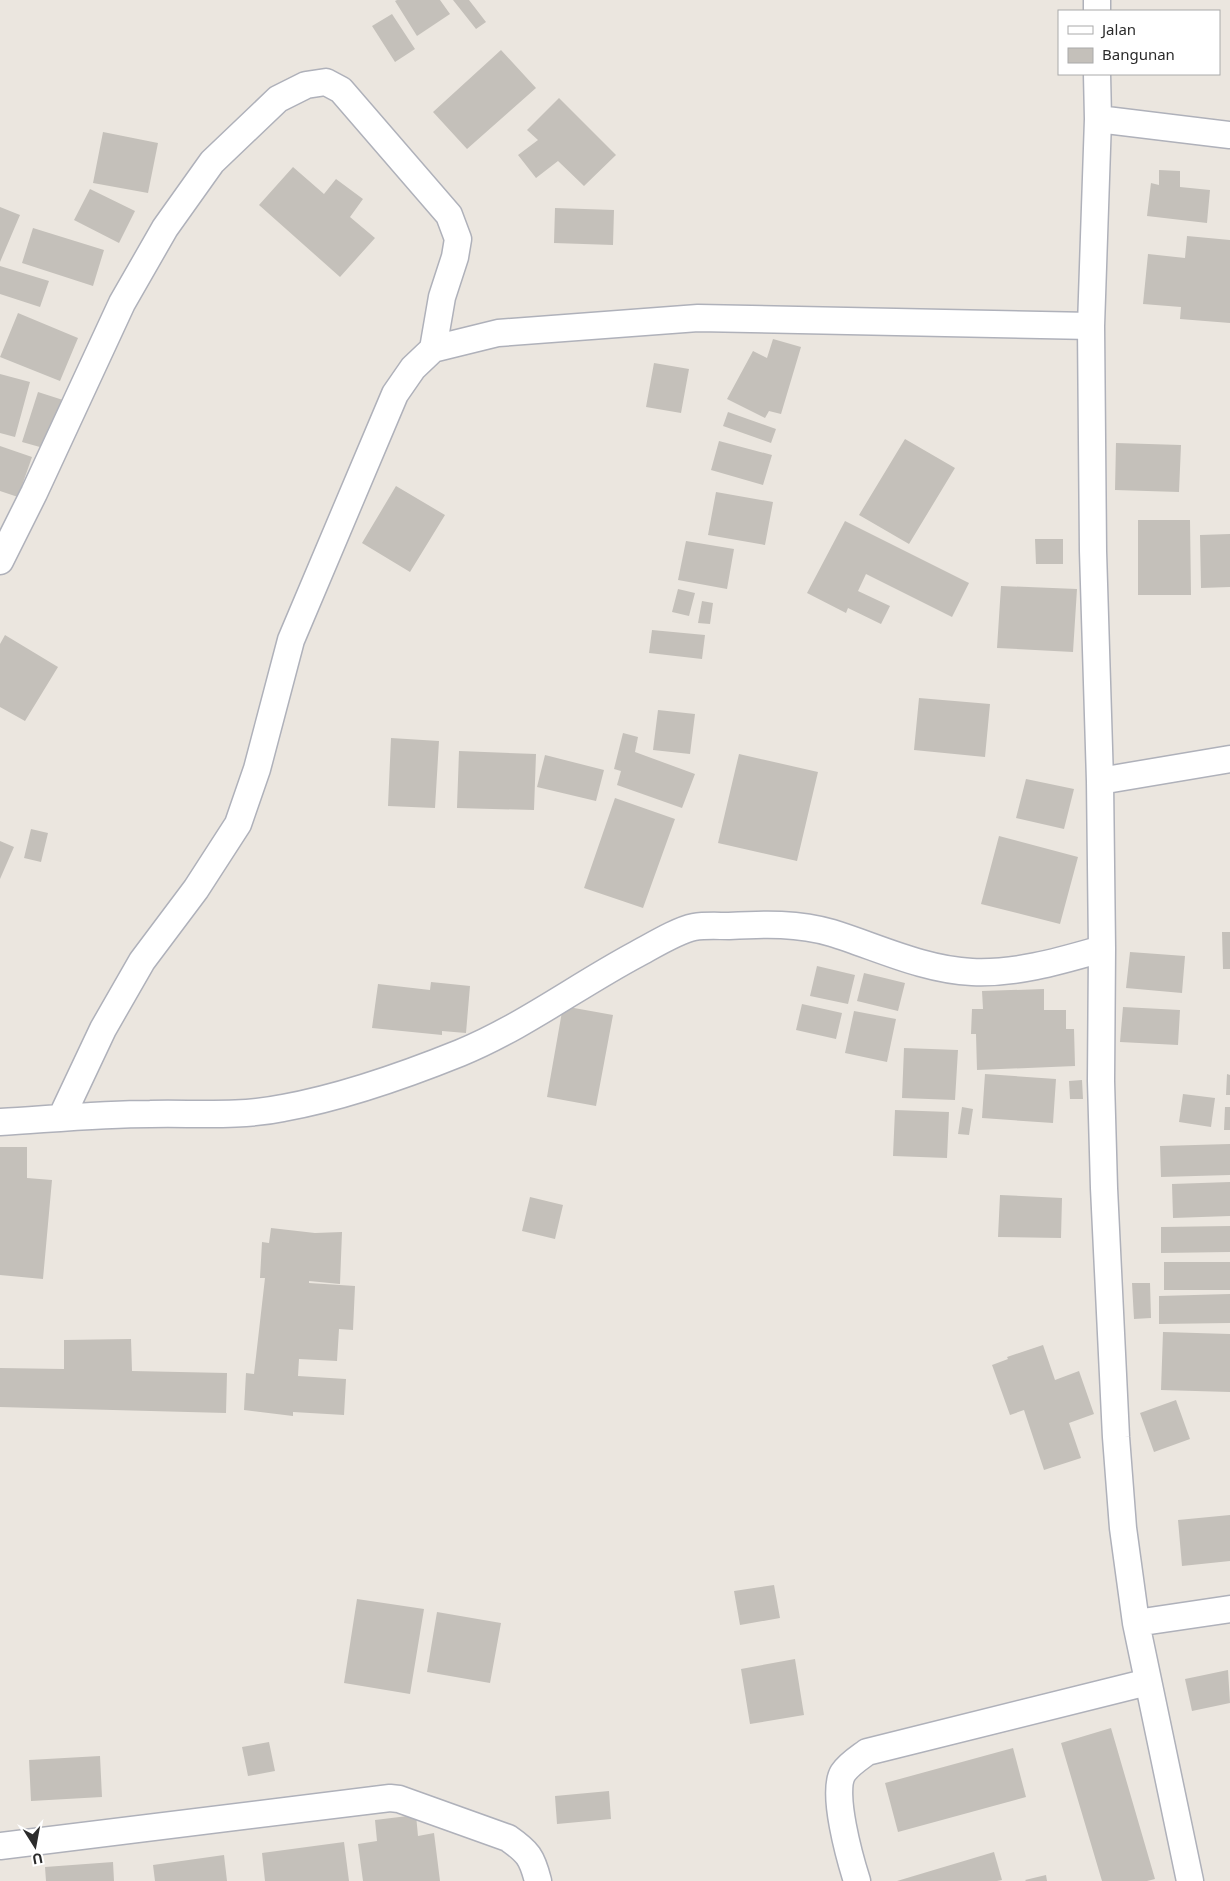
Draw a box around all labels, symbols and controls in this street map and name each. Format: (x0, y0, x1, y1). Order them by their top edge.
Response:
legend (1058, 10, 1220, 75)
text: Jalan (1100, 19, 1136, 39)
text: Bangunan (1102, 44, 1175, 64)
north arrow (10, 1821, 60, 1871)
text: U (31, 1849, 45, 1870)

